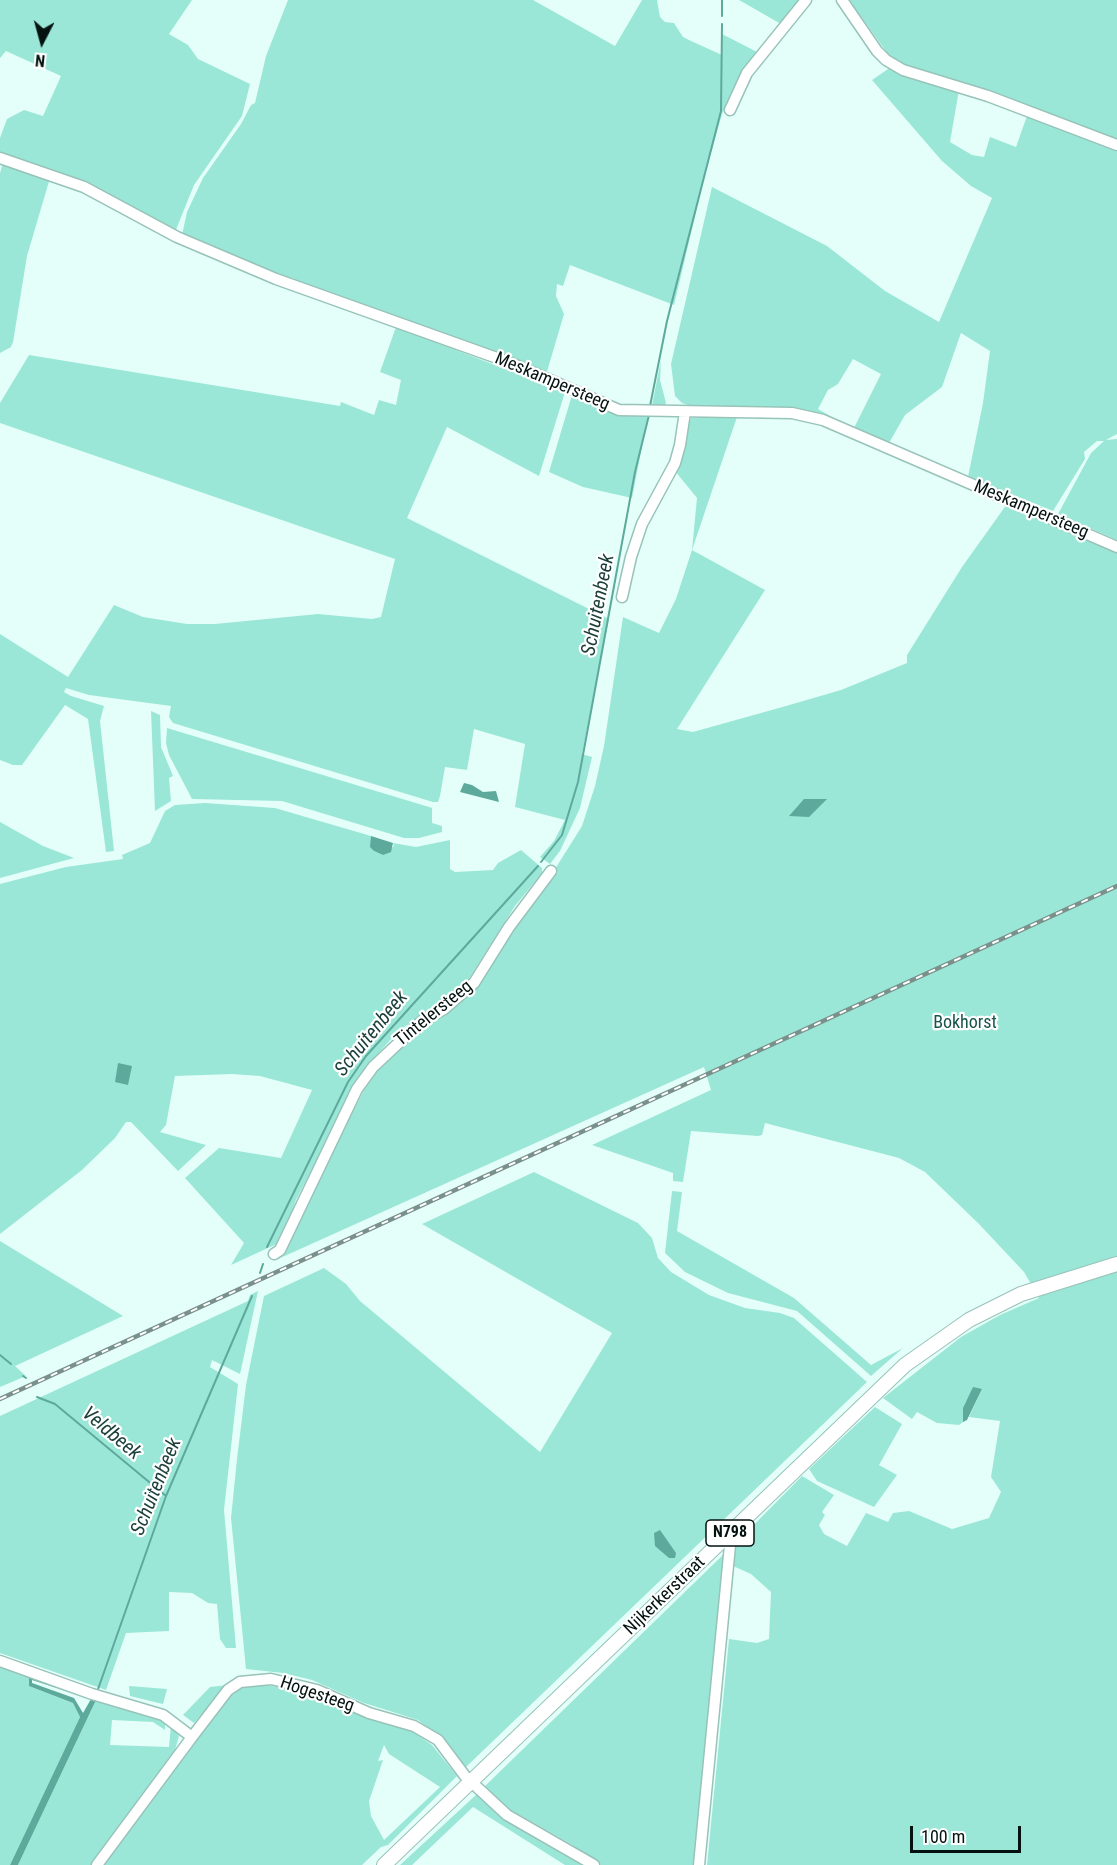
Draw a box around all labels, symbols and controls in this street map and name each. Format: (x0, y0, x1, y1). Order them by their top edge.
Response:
north arrow (12, 12, 72, 72)
text: N (34, 50, 46, 70)
street label: Meskampersteeg (491, 348, 613, 416)
street label: Meskampersteeg (970, 476, 1092, 544)
water label: Schuitenbeek (577, 552, 621, 658)
street label: Tintelersteeg (391, 976, 477, 1052)
water label: Schuitenbeek (330, 986, 414, 1082)
park label: Bokhorst (933, 1012, 997, 1034)
water label: Veldbeek (76, 1402, 146, 1466)
water label: Schuitenbeek (127, 1435, 187, 1539)
road number: N798 (706, 1520, 754, 1546)
street label: Nijkerkerstraat (620, 1552, 710, 1640)
street label: Hogesteeg (277, 1672, 357, 1718)
scale bar (913, 1814, 1024, 1852)
text: 100 m (921, 1826, 965, 1847)

